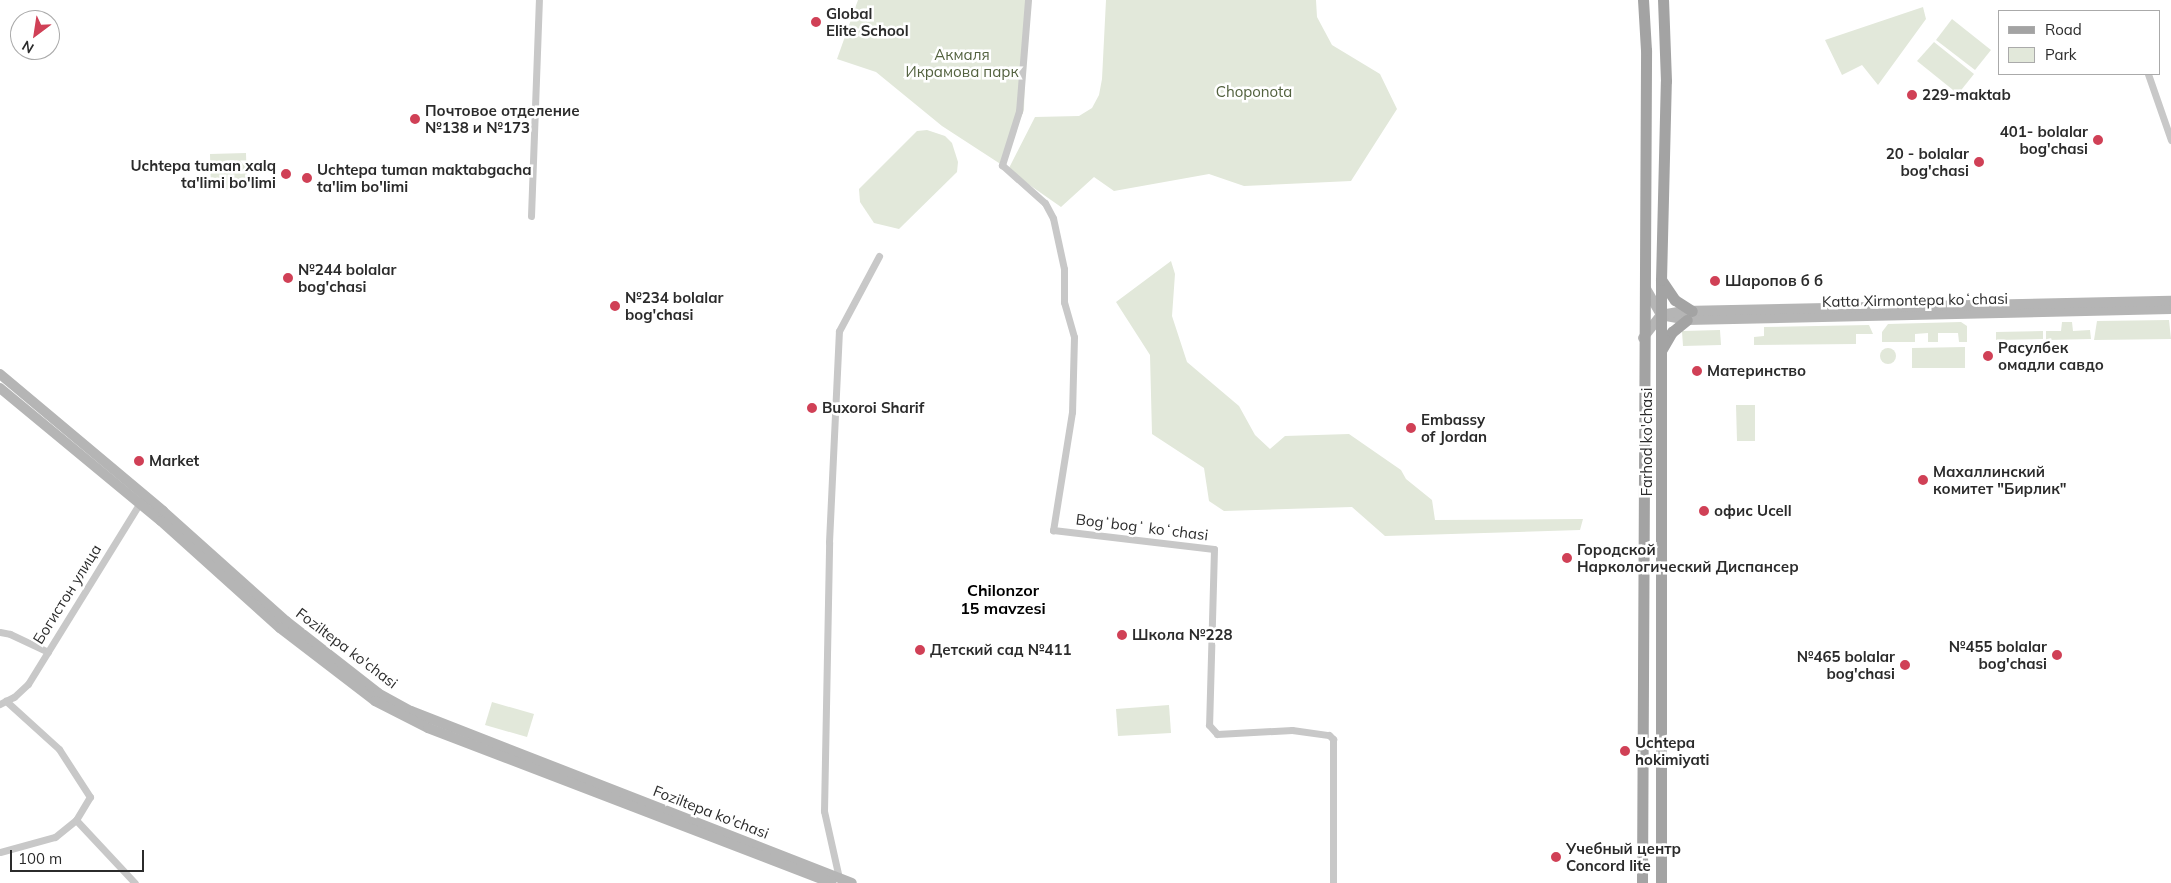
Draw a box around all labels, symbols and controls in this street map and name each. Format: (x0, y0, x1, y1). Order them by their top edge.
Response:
place label: Global Elite School (826, 4, 909, 39)
north arrow (10, 10, 60, 60)
legend (1998, 10, 2161, 75)
marker: Global Elite School (810, 16, 822, 28)
text: Road (2045, 20, 2082, 39)
text: N (19, 37, 37, 57)
park label: Акмаля Икрамова парк (905, 45, 1019, 80)
text: Park (2045, 45, 2077, 64)
park label: Choponota (1216, 83, 1292, 101)
place label: 229-maktab (1922, 86, 2011, 104)
marker: 229-maktab (1906, 89, 1918, 101)
place label: Почтовое отделение №138 и №173 (425, 101, 580, 136)
marker: Почтовое отделение №138 и №173 (409, 113, 421, 125)
place label: 401- bolalar bog'chasi (2000, 122, 2088, 157)
marker: 401- bolalar bog'chasi (2092, 134, 2104, 146)
place label: 20 - bolalar bog'chasi (1886, 144, 1969, 179)
place label: Uchtepa tuman xalq ta'limi bo'limi (130, 156, 276, 191)
marker: 20 - bolalar bog'chasi (1973, 156, 1985, 168)
place label: Uchtepa tuman maktabgacha ta'lim bo'limi (317, 160, 531, 195)
marker: Uchtepa tuman xalq ta'limi bo'limi (280, 168, 292, 180)
marker: Uchtepa tuman maktabgacha ta'lim bo'limi (301, 172, 313, 184)
place label: №244 bolalar bog'chasi (298, 260, 396, 295)
marker: №244 bolalar bog'chasi (282, 272, 294, 284)
place label: Шаропов б б (1725, 272, 1823, 290)
marker: Шаропов б б (1709, 275, 1721, 287)
place label: №234 bolalar bog'chasi (625, 288, 723, 323)
street label: Katta Xirmontepa koʻchasi (1822, 289, 2008, 311)
marker: №234 bolalar bog'chasi (609, 300, 621, 312)
place label: Расулбек омадли савдо (1998, 338, 2104, 373)
marker: Расулбек омадли савдо (1982, 350, 1994, 362)
place label: Материнство (1707, 362, 1806, 380)
marker: Материнство (1691, 365, 1703, 377)
street label: Farhod ko'chasi (1638, 388, 1656, 496)
place label: Buxoroi Sharif (822, 399, 924, 417)
marker: Buxoroi Sharif (806, 402, 818, 414)
place label: Embassy of Jordan (1421, 410, 1487, 445)
marker: Embassy of Jordan (1405, 422, 1417, 434)
place label: Market (149, 452, 199, 470)
marker: Market (133, 455, 145, 467)
place label: Махаллинский комитет "Бирлик" (1933, 462, 2067, 497)
marker: Махаллинский комитет "Бирлик" (1917, 474, 1929, 486)
place label: офис Ucell (1714, 502, 1792, 520)
marker: офис Ucell (1698, 505, 1710, 517)
street label: Bogʻbogʻ koʻchasi (1075, 510, 1209, 544)
place label: Городской Наркологический Диспансер (1577, 540, 1799, 575)
street label: Богистон улица (29, 541, 105, 647)
marker: Городской Наркологический Диспансер (1561, 552, 1573, 564)
district label: Chilonzor 15 mavzesi (960, 580, 1046, 618)
street label: Foziltepa ko'chasi (293, 604, 401, 692)
place label: Школа №228 (1132, 626, 1232, 644)
marker: Школа №228 (1116, 629, 1128, 641)
place label: №455 bolalar bog'chasi (1949, 637, 2047, 672)
place label: Детский сад №411 (930, 641, 1071, 659)
marker: Детский сад №411 (914, 644, 926, 656)
place label: №465 bolalar bog'chasi (1797, 647, 1895, 682)
marker: №455 bolalar bog'chasi (2051, 649, 2063, 661)
marker: №465 bolalar bog'chasi (1899, 659, 1911, 671)
place label: Uchtepa hokimiyati (1635, 733, 1709, 768)
marker: Uchtepa hokimiyati (1619, 745, 1631, 757)
street label: Foziltepa ko'chasi (651, 782, 771, 842)
place label: Учебный центр Concord lite (1566, 839, 1681, 874)
scale bar (12, 840, 146, 872)
text: 100 m (18, 849, 62, 868)
marker: Учебный центр Concord lite (1550, 851, 1562, 863)

